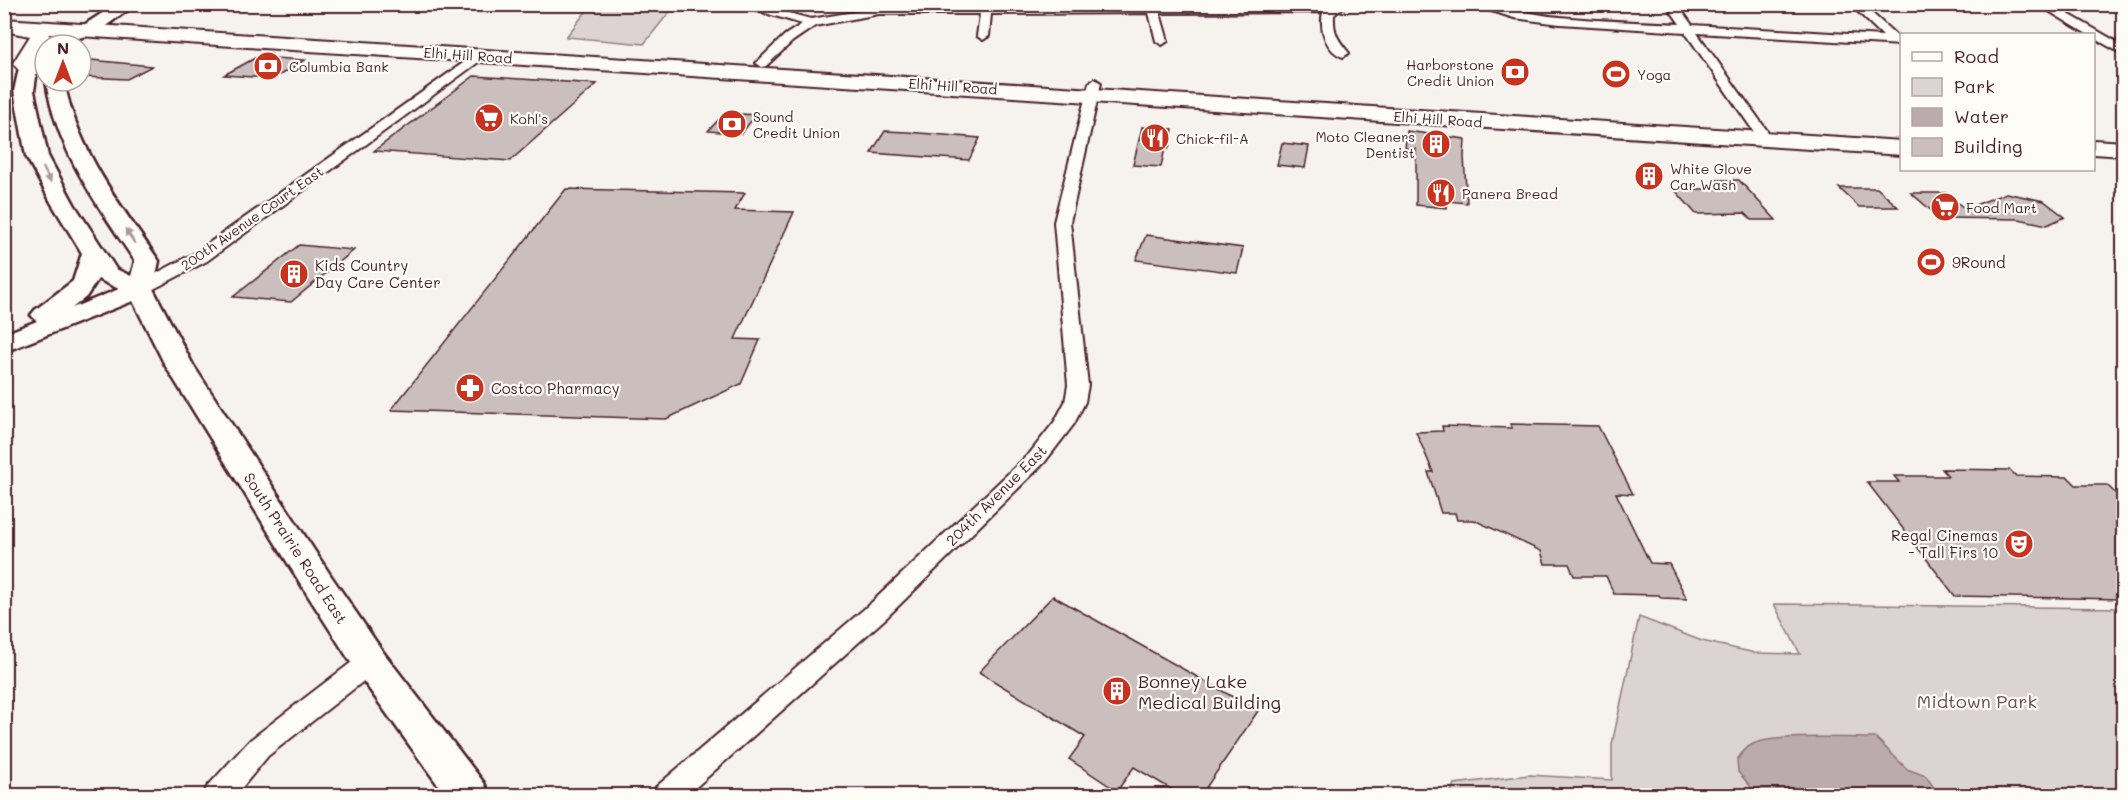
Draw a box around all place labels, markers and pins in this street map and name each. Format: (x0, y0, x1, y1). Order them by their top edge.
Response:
bank icon: Columbia Bank (252, 50, 284, 82)
place label: Harborstone Credit Union (1406, 55, 1494, 90)
bank icon: Harborstone Credit Union (1499, 56, 1531, 88)
place label: Columbia Bank (289, 57, 389, 76)
sports icon: Yoga (1600, 58, 1632, 90)
place label: Yoga (1637, 65, 1671, 84)
supermarket icon: Kohl's (473, 102, 505, 134)
place label: Sound Credit Union (753, 107, 840, 142)
bank icon: Sound Credit Union (716, 108, 748, 140)
place label: Kohl's (510, 109, 548, 128)
restaurant icon: Chick-fil-A (1139, 122, 1171, 154)
place label: Moto Cleaners Dentist (1315, 127, 1415, 162)
building icon: Moto Cleaners Dentist (1420, 128, 1452, 160)
place label: Chick-fil-A (1176, 129, 1249, 148)
place label: White Glove Car Wash (1670, 159, 1752, 194)
building icon: White Glove Car Wash (1633, 160, 1665, 192)
restaurant icon: Panera Bread (1425, 177, 1457, 209)
place label: Panera Bread (1462, 184, 1558, 203)
supermarket icon: Food Mart (1929, 191, 1961, 223)
place label: Food Mart (1966, 198, 2037, 217)
sports icon: 9Round (1915, 246, 1947, 278)
place label: 9Round (1952, 252, 2005, 272)
place label: Kids Country Day Care Center (315, 255, 441, 292)
building icon: Kids Country Day Care Center (278, 258, 310, 290)
pharmacy icon: Costco Pharmacy (454, 372, 486, 404)
place label: Costco Pharmacy (491, 378, 620, 398)
place label: Regal Cinemas - Tall Firs 10 (1891, 525, 1998, 562)
theatre icon: Regal Cinemas - Tall Firs 10 (2003, 528, 2035, 560)
place label: Bonney Lake Medical Building (1138, 669, 1281, 714)
building icon: Bonney Lake Medical Building (1101, 675, 1133, 707)

